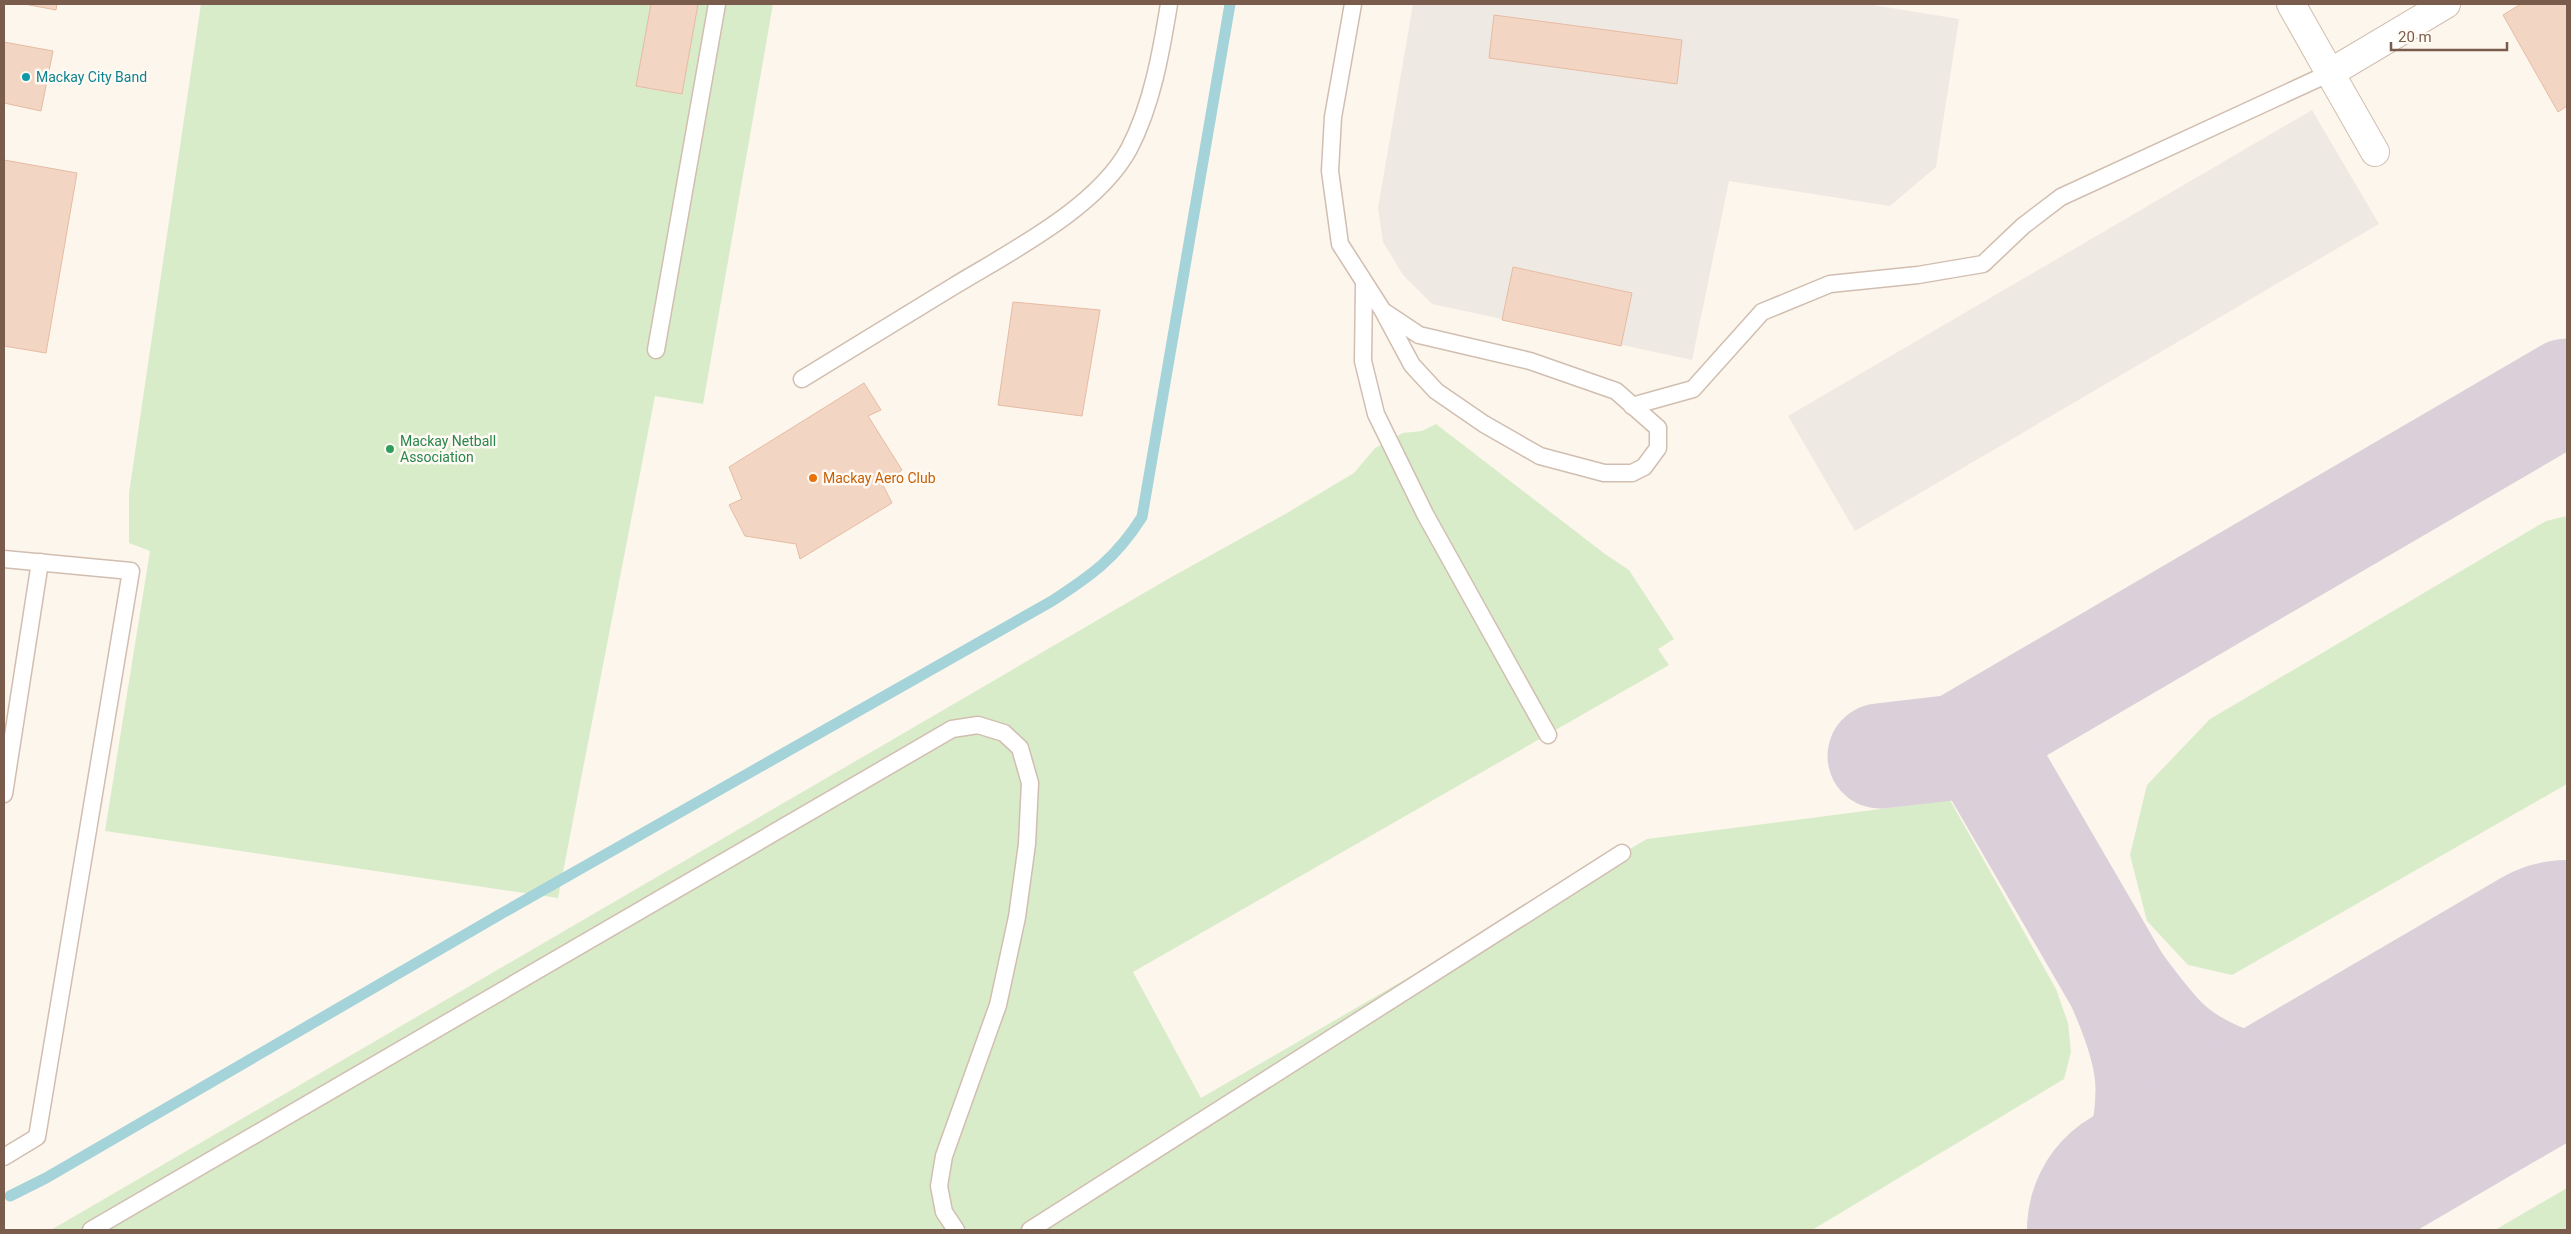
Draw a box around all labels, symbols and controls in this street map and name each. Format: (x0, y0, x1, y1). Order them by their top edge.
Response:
scale bar (2391, 20, 2507, 52)
text: 20 m (2398, 28, 2432, 46)
place label: Mackay City Band (36, 69, 147, 85)
marker: Mackay City Band (20, 71, 32, 83)
place label: Mackay Netball Association (400, 433, 496, 465)
marker: Mackay Netball Association (384, 443, 396, 455)
place label: Mackay Aero Club (823, 470, 936, 486)
marker: Mackay Aero Club (807, 472, 819, 484)

